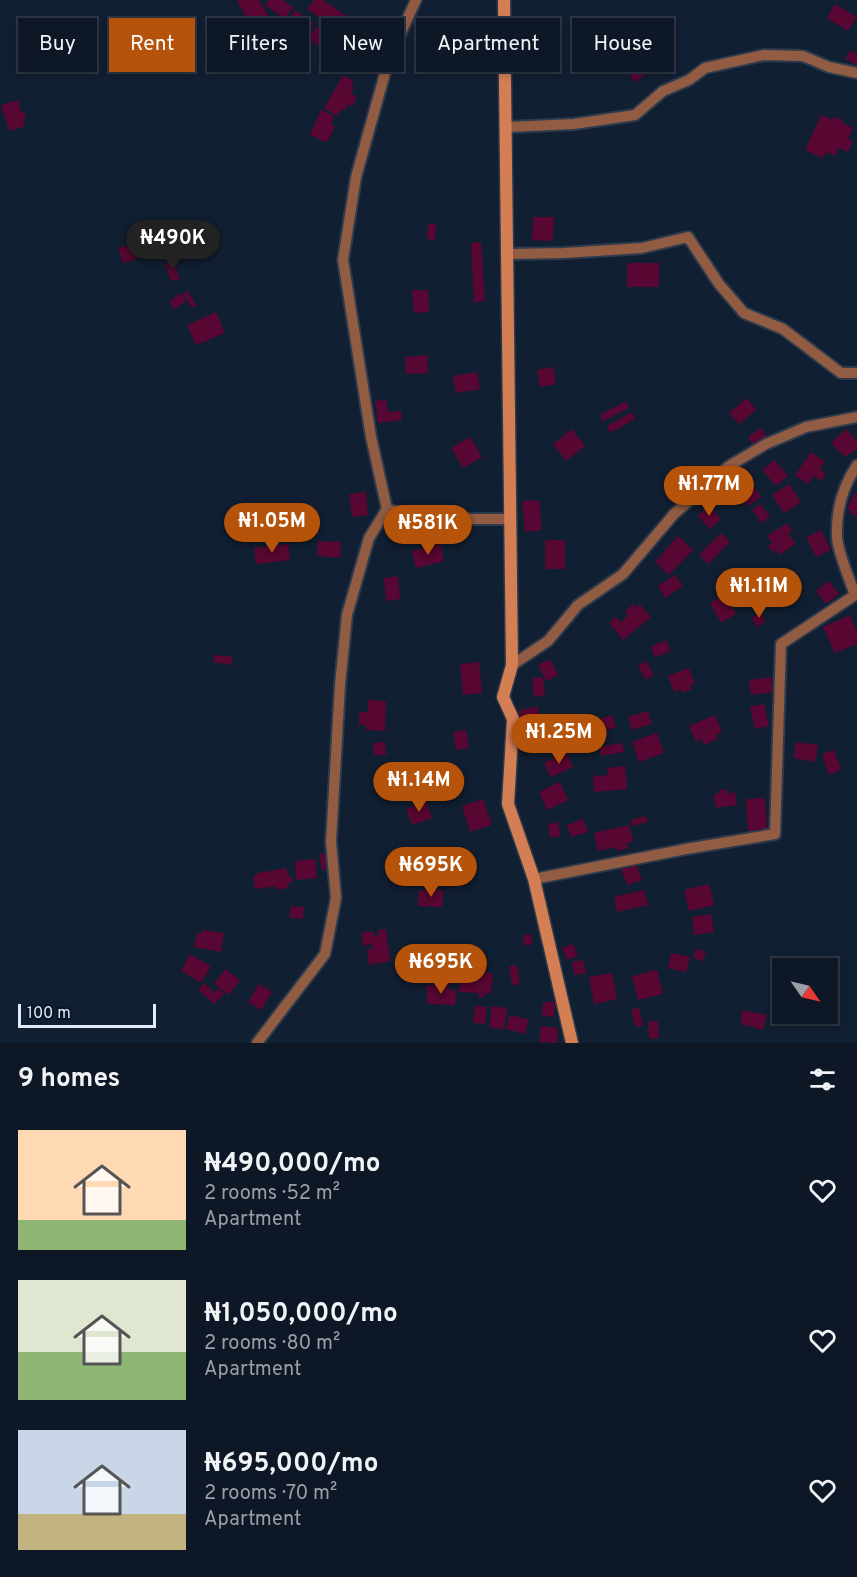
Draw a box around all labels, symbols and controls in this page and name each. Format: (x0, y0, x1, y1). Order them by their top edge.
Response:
chip: Buy (18, 18, 97, 72)
chip: Rent (109, 18, 195, 72)
chip: Filters (207, 18, 309, 72)
chip: New (321, 18, 404, 72)
chip: Apartment (416, 18, 560, 72)
chip: House (572, 18, 674, 72)
pin: ₦490K (131, 220, 215, 271)
text: ₦490K (140, 226, 206, 252)
pin: ₦1.77M (660, 466, 758, 517)
text: ₦1.77M (678, 472, 740, 498)
pin: ₦1.05M (223, 503, 321, 554)
pin: ₦581K (386, 505, 470, 556)
text: ₦1.05M (238, 509, 306, 535)
text: ₦581K (398, 511, 458, 537)
pin: ₦1.11M (710, 568, 808, 619)
text: ₦1.11M (730, 574, 788, 600)
pin: ₦1.25M (510, 714, 608, 765)
text: ₦1.25M (526, 720, 592, 746)
pin: ₦1.14M (370, 762, 468, 813)
text: ₦1.14M (387, 768, 451, 794)
pin: ₦695K (389, 847, 473, 898)
text: ₦695K (399, 853, 463, 879)
pin: ₦695K (399, 944, 483, 995)
text: ₦695K (409, 950, 473, 976)
north arrow (772, 958, 838, 1024)
map controls (772, 958, 838, 1024)
scale bar (18, 1001, 156, 1028)
text: 100 m (27, 1004, 71, 1024)
text: 9 homes (18, 1063, 120, 1096)
icon: filters (806, 1063, 839, 1096)
text: ₦490,000/mo (204, 1148, 381, 1181)
icon: home (66, 1154, 138, 1226)
icon: heart (806, 1174, 839, 1207)
text: 2 rooms · 52 m² (204, 1181, 340, 1207)
text: Apartment (204, 1207, 302, 1233)
text: ₦1,050,000/mo (204, 1298, 398, 1331)
icon: home (66, 1304, 138, 1376)
icon: heart (806, 1324, 839, 1357)
text: 2 rooms · 80 m² (204, 1331, 340, 1357)
text: Apartment (204, 1357, 302, 1383)
text: ₦695,000/mo (204, 1448, 379, 1481)
icon: home (66, 1454, 138, 1526)
icon: heart (806, 1474, 839, 1507)
text: 2 rooms · 70 m² (204, 1481, 337, 1507)
text: Apartment (204, 1507, 302, 1533)

